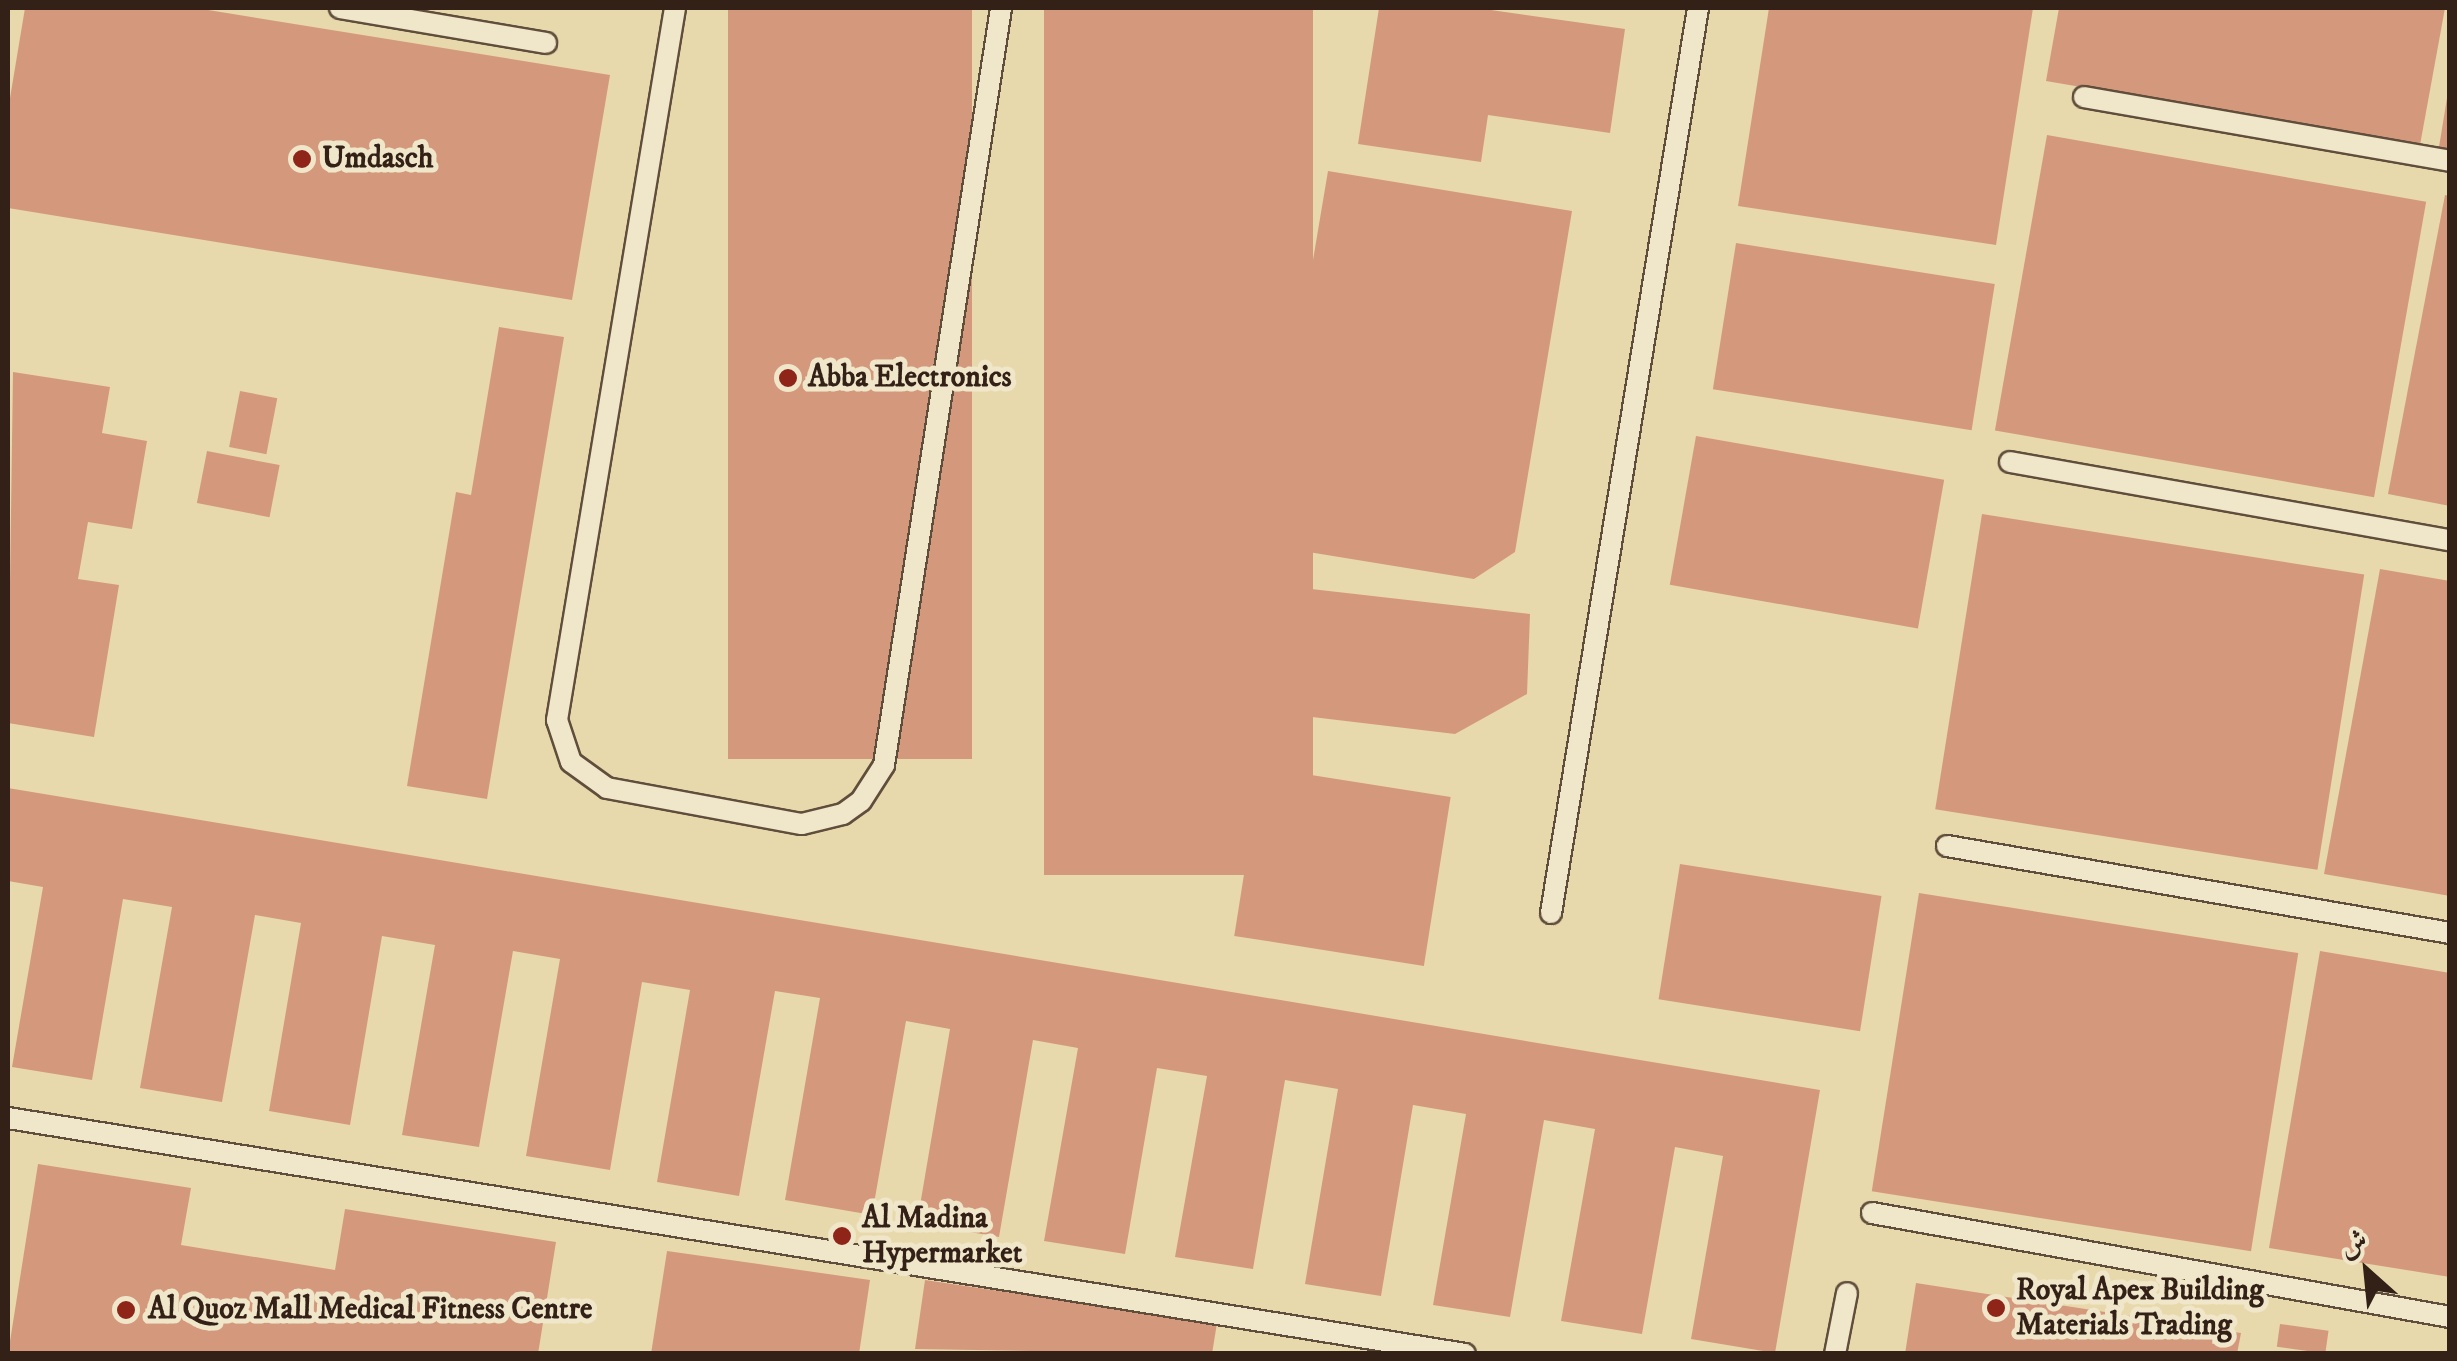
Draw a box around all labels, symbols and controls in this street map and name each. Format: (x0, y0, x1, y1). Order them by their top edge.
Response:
place label: Umdasch (322, 141, 433, 177)
marker: Umdasch (291, 148, 313, 170)
place label: Abba Electronics (808, 360, 1012, 396)
marker: Abba Electronics (777, 367, 799, 389)
place label: Al Madina Hypermarket (862, 1201, 1022, 1272)
north arrow (2317, 1221, 2417, 1321)
text: ش (2333, 1222, 2373, 1266)
marker: Al Madina Hypermarket (831, 1225, 853, 1247)
place label: Royal Apex Building Materials Trading (2016, 1273, 2264, 1344)
place label: Al Quoz Mall Medical Fitness Centre (148, 1292, 592, 1328)
marker: Al Quoz Mall Medical Fitness Centre (113, 1297, 139, 1323)
marker: Royal Apex Building Materials Trading (1985, 1297, 2007, 1319)

